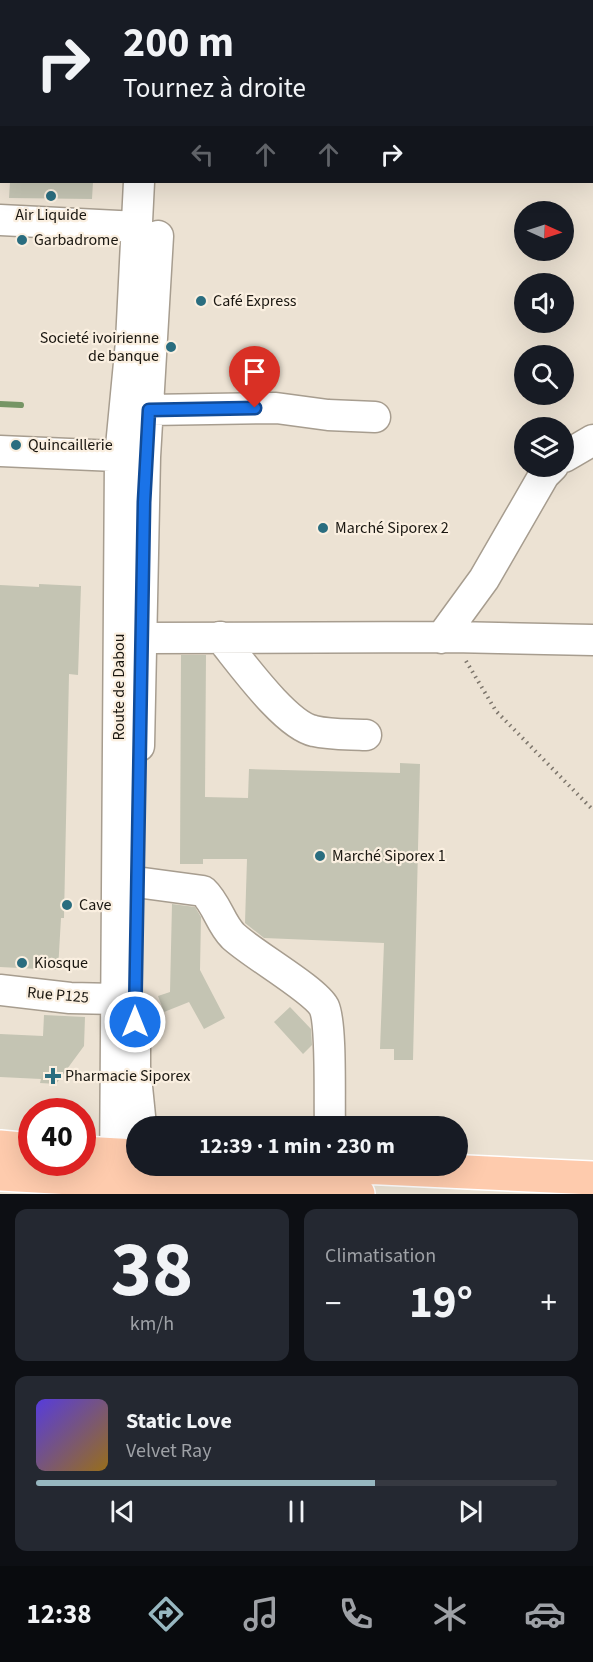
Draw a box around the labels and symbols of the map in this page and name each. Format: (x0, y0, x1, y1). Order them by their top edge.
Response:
marker: Air Liquide (44, 189, 58, 203)
north arrow (514, 201, 574, 261)
place label: Air Liquide (15, 204, 87, 226)
place label: Garbadrome (34, 229, 118, 251)
marker: Garbadrome (15, 233, 29, 247)
place label: Café Express (213, 290, 297, 312)
marker: Café Express (194, 294, 208, 308)
place label: Societé ivoirienne de banque (40, 327, 159, 367)
marker: Societé ivoirienne de banque (164, 340, 178, 354)
pin (229, 346, 280, 408)
place label: Quincaillerie (28, 434, 113, 456)
marker: Quincaillerie (9, 438, 23, 452)
place label: Marché Siporex 2 (335, 517, 449, 539)
marker: Marché Siporex 2 (316, 521, 330, 535)
street label: Route de Dabou (108, 634, 130, 740)
place label: Marché Siporex 1 (332, 845, 446, 867)
marker: Marché Siporex 1 (313, 849, 327, 863)
place label: Cave (79, 894, 112, 916)
marker: Cave (60, 898, 74, 912)
place label: Kiosque (34, 952, 88, 974)
marker: Kiosque (15, 956, 29, 970)
street label: Rue P125 (26, 981, 90, 1009)
position arrow (103, 990, 167, 1054)
place label: Pharmacie Siporex (65, 1065, 190, 1087)
marker: Pharmacie Siporex (46, 1069, 60, 1083)
speed limit sign: 40 (18, 1098, 96, 1176)

